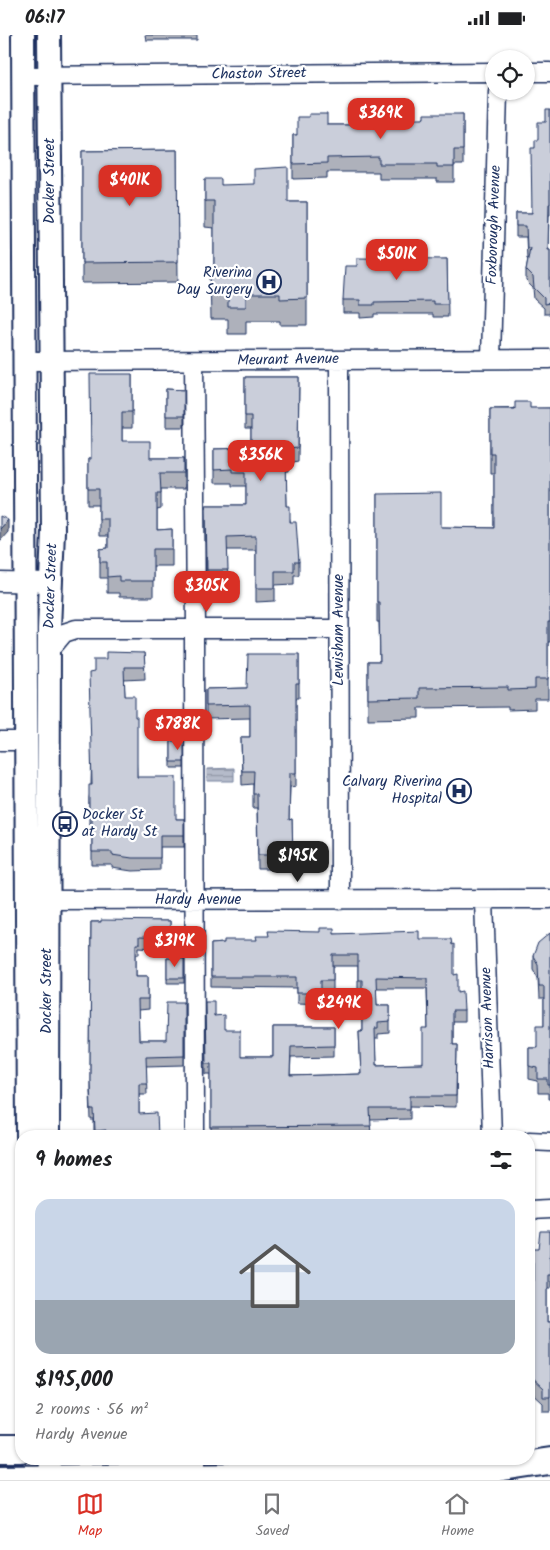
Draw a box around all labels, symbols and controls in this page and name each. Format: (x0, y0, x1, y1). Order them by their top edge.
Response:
text: 06:17 (25, 3, 64, 33)
map controls (485, 50, 535, 100)
button: locate (485, 50, 535, 100)
street label: Chaston Street (211, 61, 307, 87)
pin: $369K (346, 97, 416, 140)
text: $369K (359, 101, 403, 126)
street label: Docker Street (38, 138, 62, 224)
street label: Foxborough Avenue (480, 164, 508, 285)
pin: $401K (95, 165, 165, 207)
text: $401K (110, 168, 150, 193)
pin: $501K (362, 239, 432, 281)
text: $501K (377, 242, 417, 267)
place label: Riverina Day Surgery (176, 261, 253, 302)
hospital icon: Riverina Day Surgery (256, 269, 282, 295)
street label: Meurant Avenue (237, 347, 339, 373)
pin: $356K (226, 439, 296, 482)
text: $356K (239, 443, 283, 468)
street label: Docker Street (38, 542, 64, 629)
pin: $305K (172, 571, 242, 613)
text: $305K (185, 574, 229, 599)
street label: Lewisham Avenue (327, 574, 351, 686)
pin: $788K (143, 709, 213, 751)
text: $788K (155, 712, 201, 737)
place label: Calvary Riverina Hospital (342, 770, 442, 811)
hospital icon: Calvary Riverina Hospital (446, 778, 472, 804)
place label: Docker St at Hardy St (82, 803, 157, 844)
bus stop icon: Docker St at Hardy St (52, 811, 78, 837)
pin: $195K (263, 841, 333, 883)
text: $195K (278, 844, 318, 869)
street label: Hardy Avenue (155, 888, 242, 912)
pin: $319K (140, 925, 210, 968)
text: $319K (155, 929, 195, 954)
street label: Docker Street (35, 948, 59, 1034)
street label: Harrison Avenue (474, 966, 502, 1069)
pin: $249K (304, 987, 374, 1030)
text: $249K (316, 991, 362, 1016)
text: 9 homes (35, 1144, 112, 1177)
icon: filters (487, 1146, 515, 1174)
icon: home (230, 1231, 320, 1321)
text: $195,000 (35, 1364, 113, 1397)
text: 2 rooms · 56 m² (35, 1397, 148, 1422)
text: Hardy Avenue (35, 1422, 128, 1447)
tab: Map (76, 1490, 104, 1542)
tab: Saved (256, 1490, 289, 1542)
tab: Home (441, 1490, 474, 1542)

